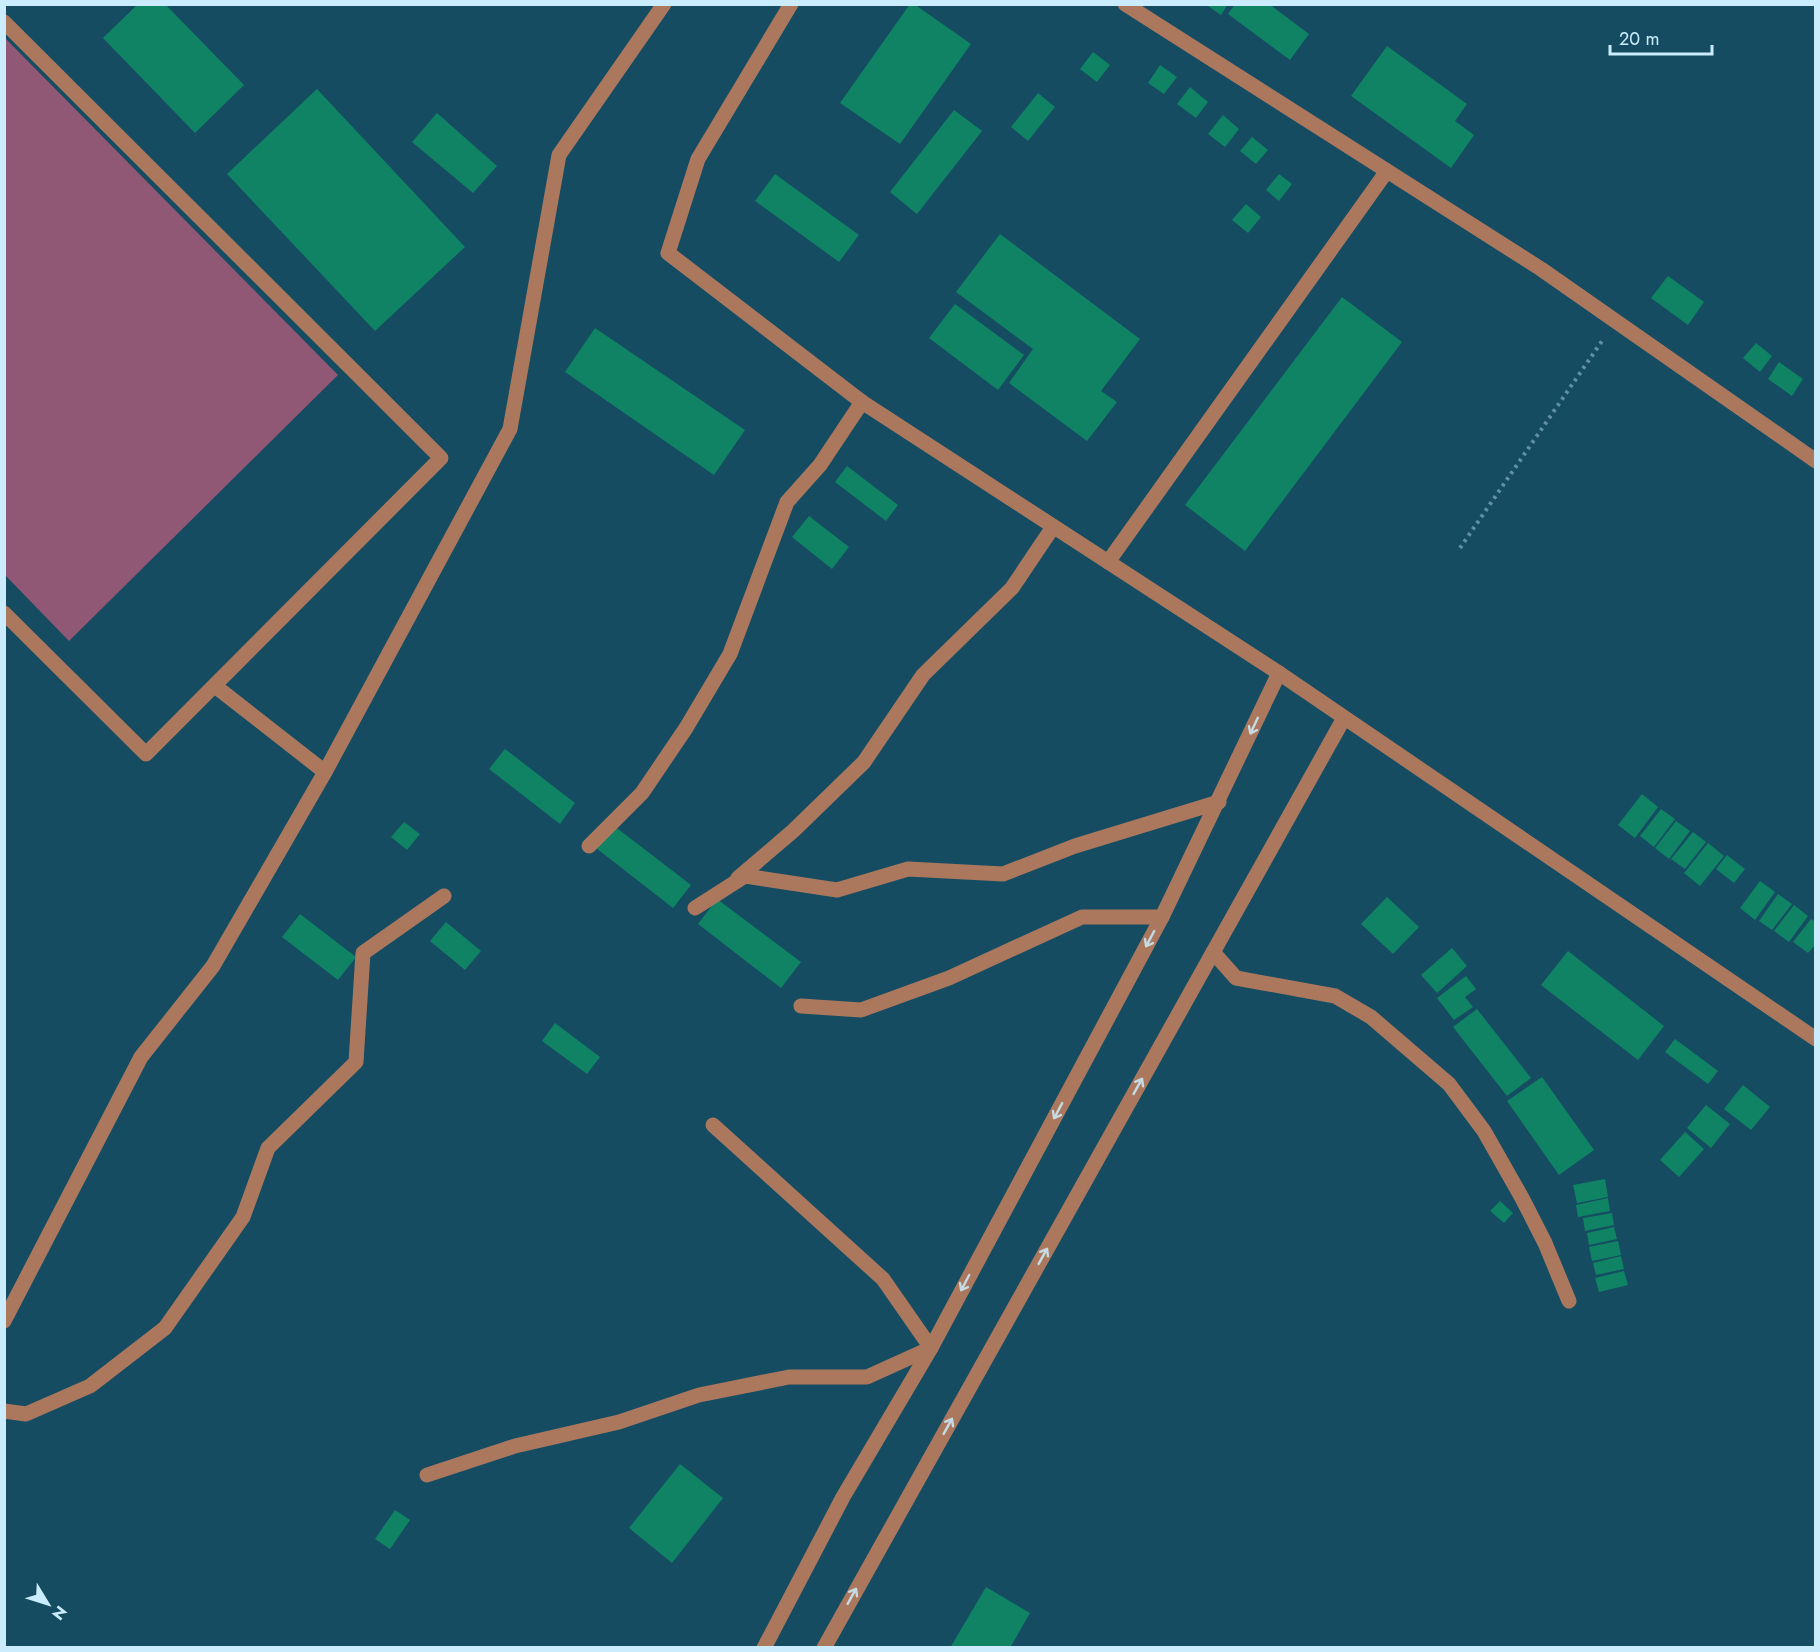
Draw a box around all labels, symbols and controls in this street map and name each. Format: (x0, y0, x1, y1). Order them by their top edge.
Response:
scale bar (1610, 18, 1712, 56)
text: 20 m (1619, 26, 1659, 52)
one-way arrow (1248, 717, 1260, 735)
one-way arrow (1144, 930, 1156, 947)
one-way arrow (1132, 1078, 1144, 1095)
one-way arrow (1052, 1102, 1064, 1119)
one-way arrow (1037, 1248, 1049, 1265)
one-way arrow (959, 1273, 970, 1291)
one-way arrow (942, 1418, 954, 1435)
north arrow (18, 1574, 78, 1634)
one-way arrow (847, 1588, 859, 1605)
text: N (46, 1601, 72, 1625)

